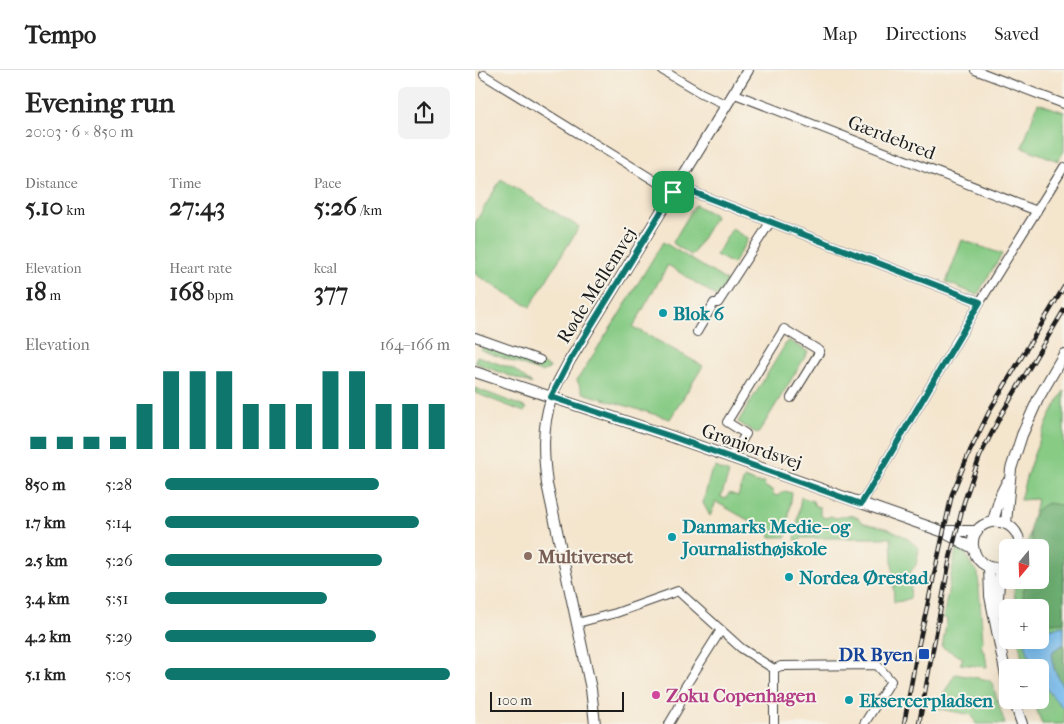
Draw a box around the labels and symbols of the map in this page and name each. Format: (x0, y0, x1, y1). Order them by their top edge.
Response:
street label: Gærdebred (845, 111, 939, 165)
pin (652, 171, 694, 213)
street label: Røde Mellemvej (553, 224, 641, 347)
place label: Blok 6 (673, 303, 725, 325)
marker: Blok 6 (657, 307, 669, 319)
street label: Grønjordsvej (699, 419, 805, 474)
place label: Danmarks Medie- og Journalisthøjskole (680, 516, 851, 560)
marker: Danmarks Medie- og Journalisthøjskole (666, 531, 678, 543)
north arrow (999, 539, 1049, 589)
place label: Multiverset (537, 546, 633, 568)
marker: Multiverset (522, 550, 534, 562)
place label: Nordea Ørestad (799, 567, 929, 589)
marker: Nordea Ørestad (783, 571, 795, 583)
place label: DR Byen (838, 644, 914, 666)
marker: DR Byen (917, 647, 931, 661)
place label: Zoku Copenhagen (666, 685, 817, 707)
scale bar (490, 689, 624, 712)
marker: Zoku Copenhagen (650, 689, 662, 701)
place label: Eksercerpladsen (859, 690, 994, 712)
marker: Eksercerpladsen (843, 694, 855, 706)

